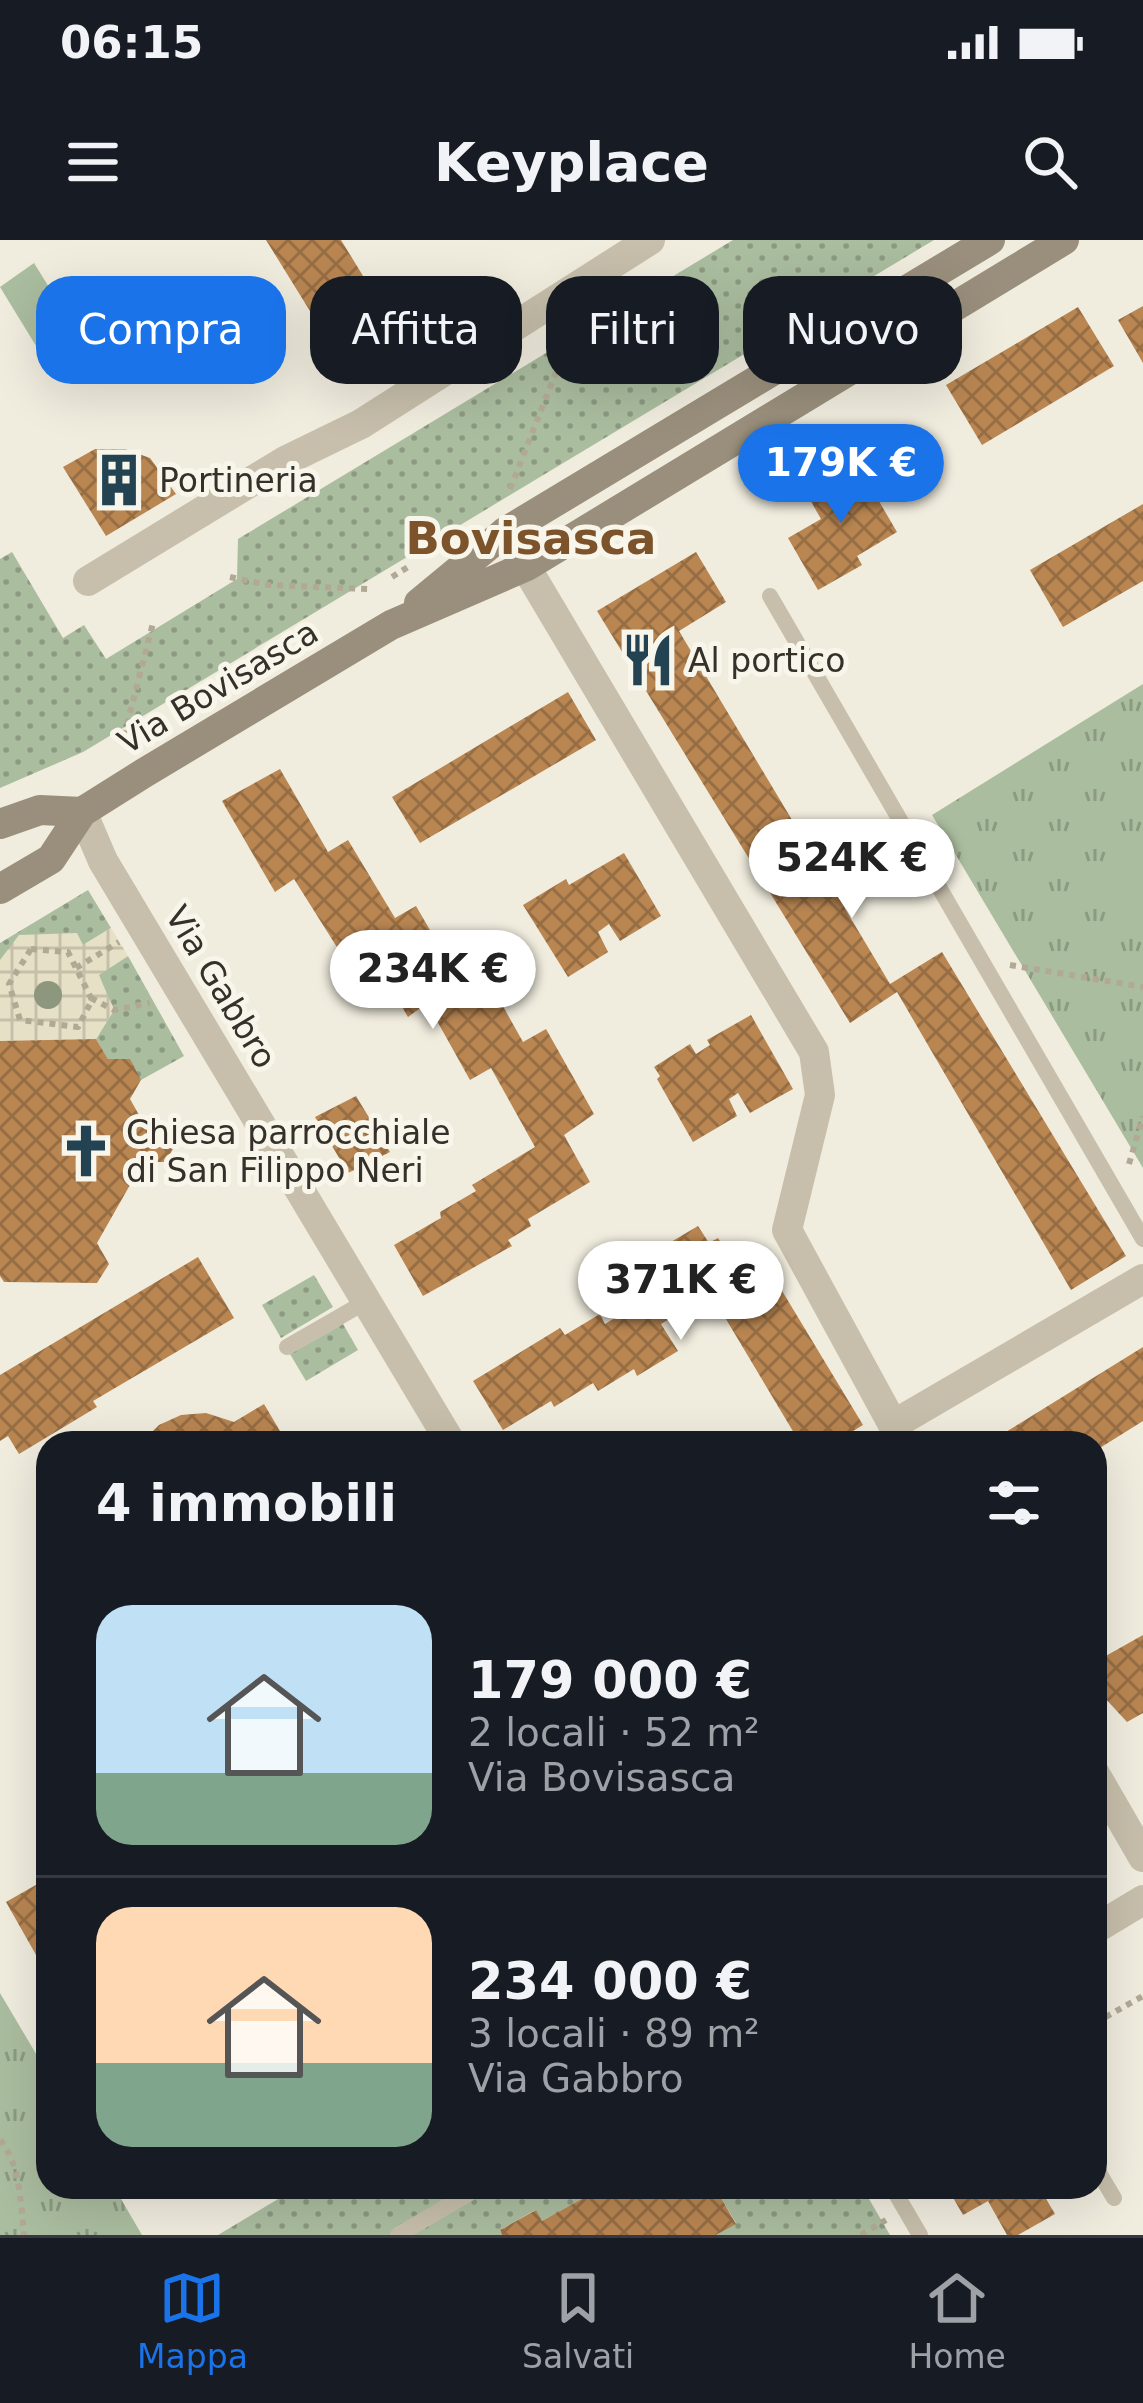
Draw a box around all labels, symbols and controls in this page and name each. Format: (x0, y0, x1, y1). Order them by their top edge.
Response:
text: 06:15 (60, 16, 203, 69)
icon: menu (60, 129, 126, 195)
icon: search (1017, 129, 1083, 195)
text: Keyplace (434, 131, 709, 194)
chip: Compra (36, 276, 286, 384)
chip: Affitta (310, 276, 522, 384)
chip: Filtri (546, 276, 719, 384)
chip: Nuovo (743, 276, 962, 384)
pin: 179K € (743, 424, 939, 526)
text: 179K € (765, 440, 917, 485)
building icon: Portineria (90, 451, 148, 509)
place label: Portineria (159, 461, 318, 500)
district label: Bovisasca (406, 512, 656, 565)
street label: Via Bovisasca (111, 612, 325, 762)
restaurant icon: Al portico (619, 631, 677, 689)
place label: Al portico (688, 641, 845, 680)
pin: 524K € (754, 819, 950, 921)
text: 524K € (776, 835, 928, 880)
street label: Via Gabbro (157, 899, 285, 1075)
pin: 234K € (335, 930, 531, 1032)
text: 234K € (357, 946, 509, 991)
place label: Chiesa parrocchiale di San Filippo Neri (126, 1113, 451, 1190)
church icon: Chiesa parrocchiale di San Filippo Neri (57, 1122, 115, 1180)
pin: 371K € (583, 1241, 779, 1343)
text: 371K € (605, 1257, 757, 1302)
icon: filters (981, 1470, 1047, 1536)
text: 4 immobili (96, 1474, 397, 1533)
text: 179 000 € (468, 1651, 752, 1710)
icon: home (192, 1653, 336, 1797)
text: 2 locali · 52 m² (468, 1710, 760, 1755)
text: Via Bovisasca (468, 1755, 735, 1800)
text: 234 000 € (468, 1952, 752, 2011)
icon: home (192, 1955, 336, 2099)
text: 3 locali · 89 m² (468, 2011, 760, 2056)
text: Via Gabbro (468, 2056, 684, 2101)
tab: Mappa (137, 2265, 248, 2376)
tab: Salvati (522, 2265, 634, 2376)
tab: Home (908, 2265, 1006, 2376)

